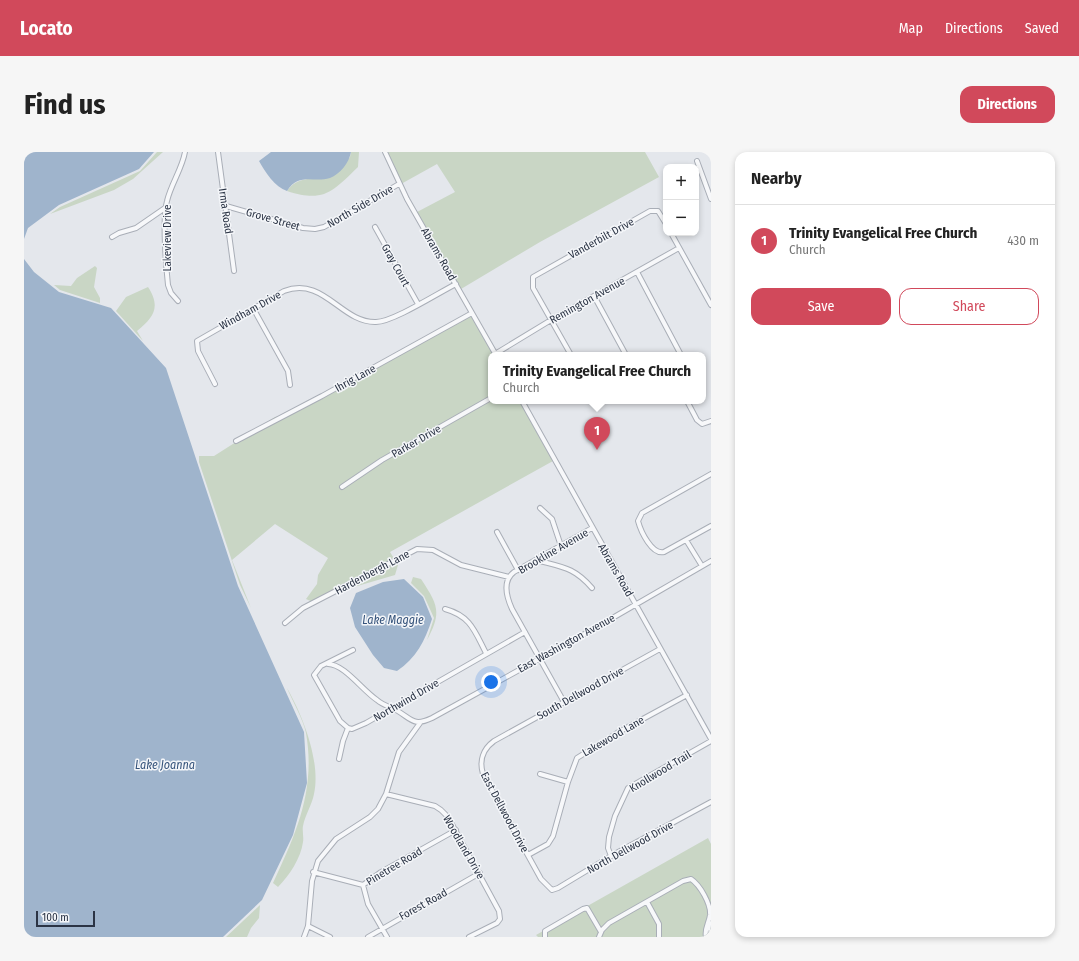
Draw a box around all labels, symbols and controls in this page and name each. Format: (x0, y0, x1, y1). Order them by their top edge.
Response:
text: Locato (20, 17, 73, 40)
text: Map (899, 20, 923, 37)
text: Directions (945, 20, 1003, 37)
text: Saved (1025, 20, 1059, 37)
button: Directions (960, 86, 1055, 123)
text: Find us (24, 88, 106, 121)
map controls (663, 164, 699, 236)
button: + (663, 164, 699, 200)
text: Nearby (751, 168, 802, 189)
street label: North Side Drive (325, 182, 395, 230)
street label: Irma Road (216, 187, 235, 235)
button: − (663, 200, 699, 236)
street label: Lakeview Drive (161, 205, 174, 271)
street label: Grove Street (244, 206, 302, 233)
street label: Vanderbilt Drive (566, 215, 636, 262)
text: Trinity Evangelical Free Church (789, 224, 977, 242)
street label: Abrams Road (418, 225, 459, 283)
text: 1 (761, 233, 767, 248)
text: 430 m (1007, 233, 1039, 248)
street label: Gray Court (379, 242, 413, 289)
text: Church (789, 242, 826, 257)
street label: Remington Avenue (547, 274, 627, 327)
street label: Windham Drive (217, 288, 283, 333)
button: Save (751, 288, 891, 325)
button: Share (899, 288, 1039, 325)
popup (488, 352, 706, 404)
street label: Ihrig Lane (333, 362, 378, 395)
text: Trinity Evangelical Free Church (503, 362, 691, 380)
text: Church (503, 380, 540, 395)
pin: 1 (584, 417, 610, 450)
street label: Parker Drive (389, 422, 443, 461)
street label: Brookline Avenue (516, 526, 591, 577)
street label: Abrams Road (595, 541, 636, 599)
street label: Hardenbergh Lane (333, 547, 412, 598)
street label: East Washington Avenue (515, 611, 617, 676)
water label: Lake Maggie (362, 613, 424, 627)
street label: South Dellwood Drive (535, 664, 626, 723)
your location (481, 672, 501, 692)
street label: Northwind Drive (371, 676, 441, 724)
street label: Lakewood Lane (580, 713, 647, 759)
street label: Knollwood Trail (627, 748, 694, 795)
water label: Lake Joanna (135, 758, 195, 772)
street label: East Dellwood Drive (478, 770, 531, 855)
street label: Woodland Drive (440, 813, 487, 881)
street label: North Dellwood Drive (585, 818, 676, 877)
street label: Pinetree Road (364, 845, 425, 888)
street label: Forest Road (397, 886, 450, 923)
scale bar (36, 909, 95, 928)
text: 100 m (42, 911, 69, 924)

